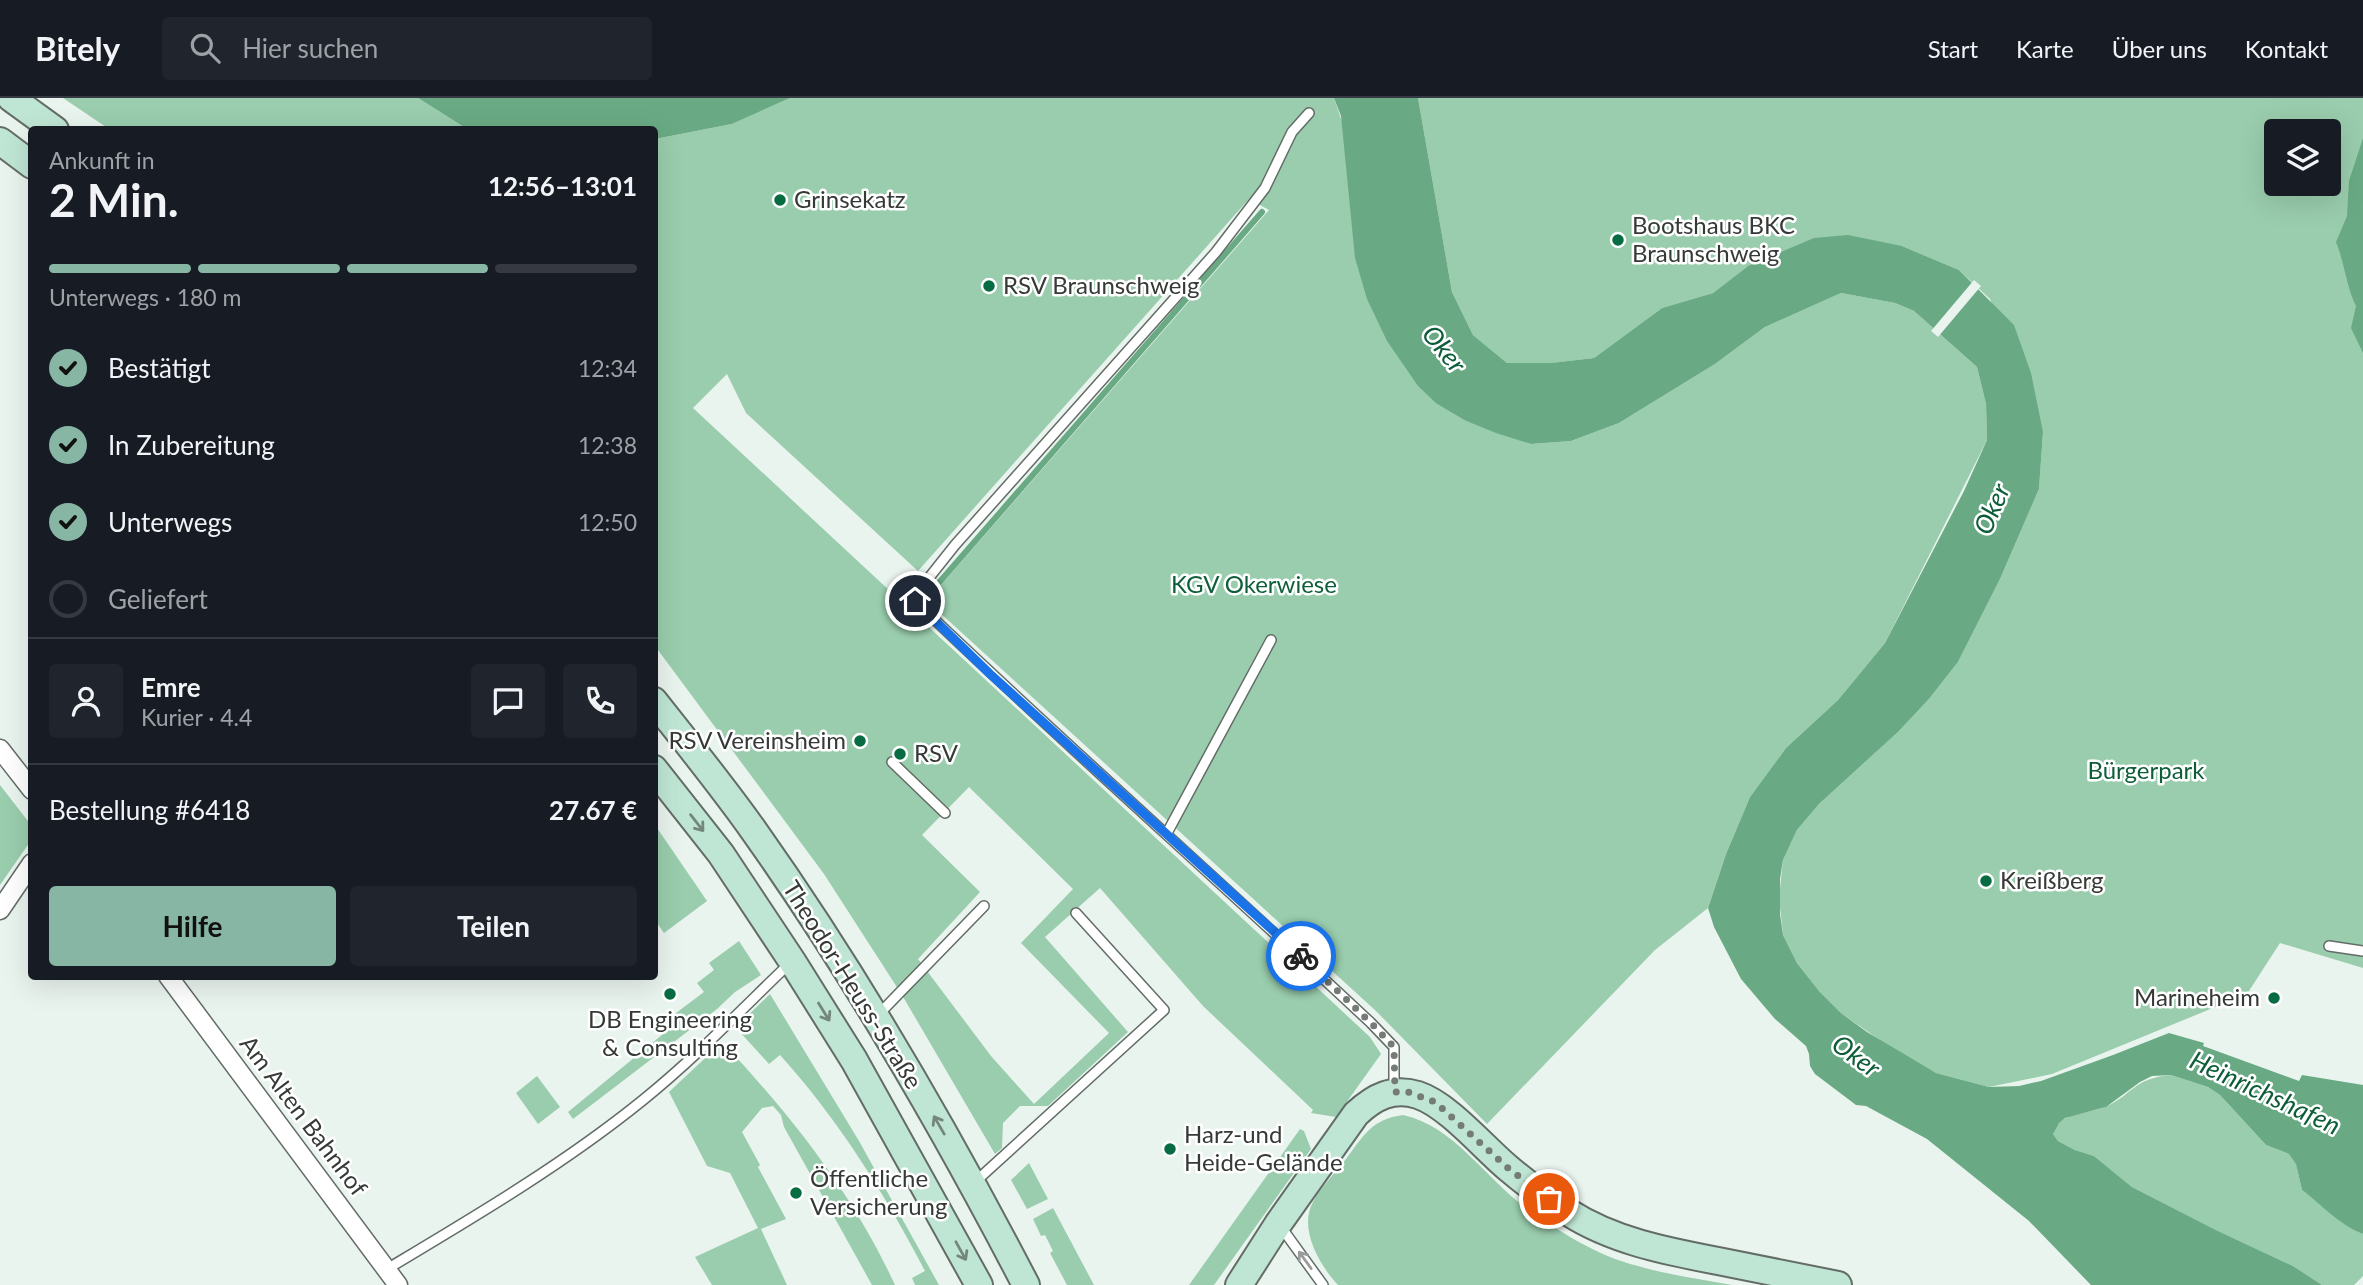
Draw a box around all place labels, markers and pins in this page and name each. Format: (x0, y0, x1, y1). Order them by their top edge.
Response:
place label: Grinsekatz (794, 184, 906, 213)
marker: Grinsekatz (772, 192, 788, 208)
place label: Bootshaus BKC Braunschweig (1632, 210, 1795, 267)
marker: Bootshaus BKC Braunschweig (1610, 232, 1626, 248)
place label: RSV Braunschweig (1003, 270, 1200, 299)
marker: RSV Braunschweig (981, 278, 997, 294)
pin (885, 571, 945, 631)
place label: RSV Vereinsheim (668, 725, 846, 754)
marker: RSV Vereinsheim (852, 733, 868, 749)
place label: RSV (914, 738, 959, 767)
marker: RSV (892, 746, 908, 762)
place label: Kreißberg (2000, 865, 2104, 894)
marker: Kreißberg (1978, 873, 1994, 889)
place label: Marineheim (2134, 982, 2260, 1011)
marker: DB Engineering & Consulting (662, 986, 678, 1002)
marker: Marineheim (2266, 990, 2282, 1006)
place label: DB Engineering & Consulting (588, 1004, 752, 1061)
place label: Harz-und Heide-Gelände (1184, 1119, 1343, 1176)
marker: Harz-und Heide-Gelände (1162, 1141, 1178, 1157)
place label: Öffentliche Versicherung (810, 1163, 947, 1220)
pin (1519, 1169, 1579, 1229)
marker: Öffentliche Versicherung (788, 1185, 804, 1201)

